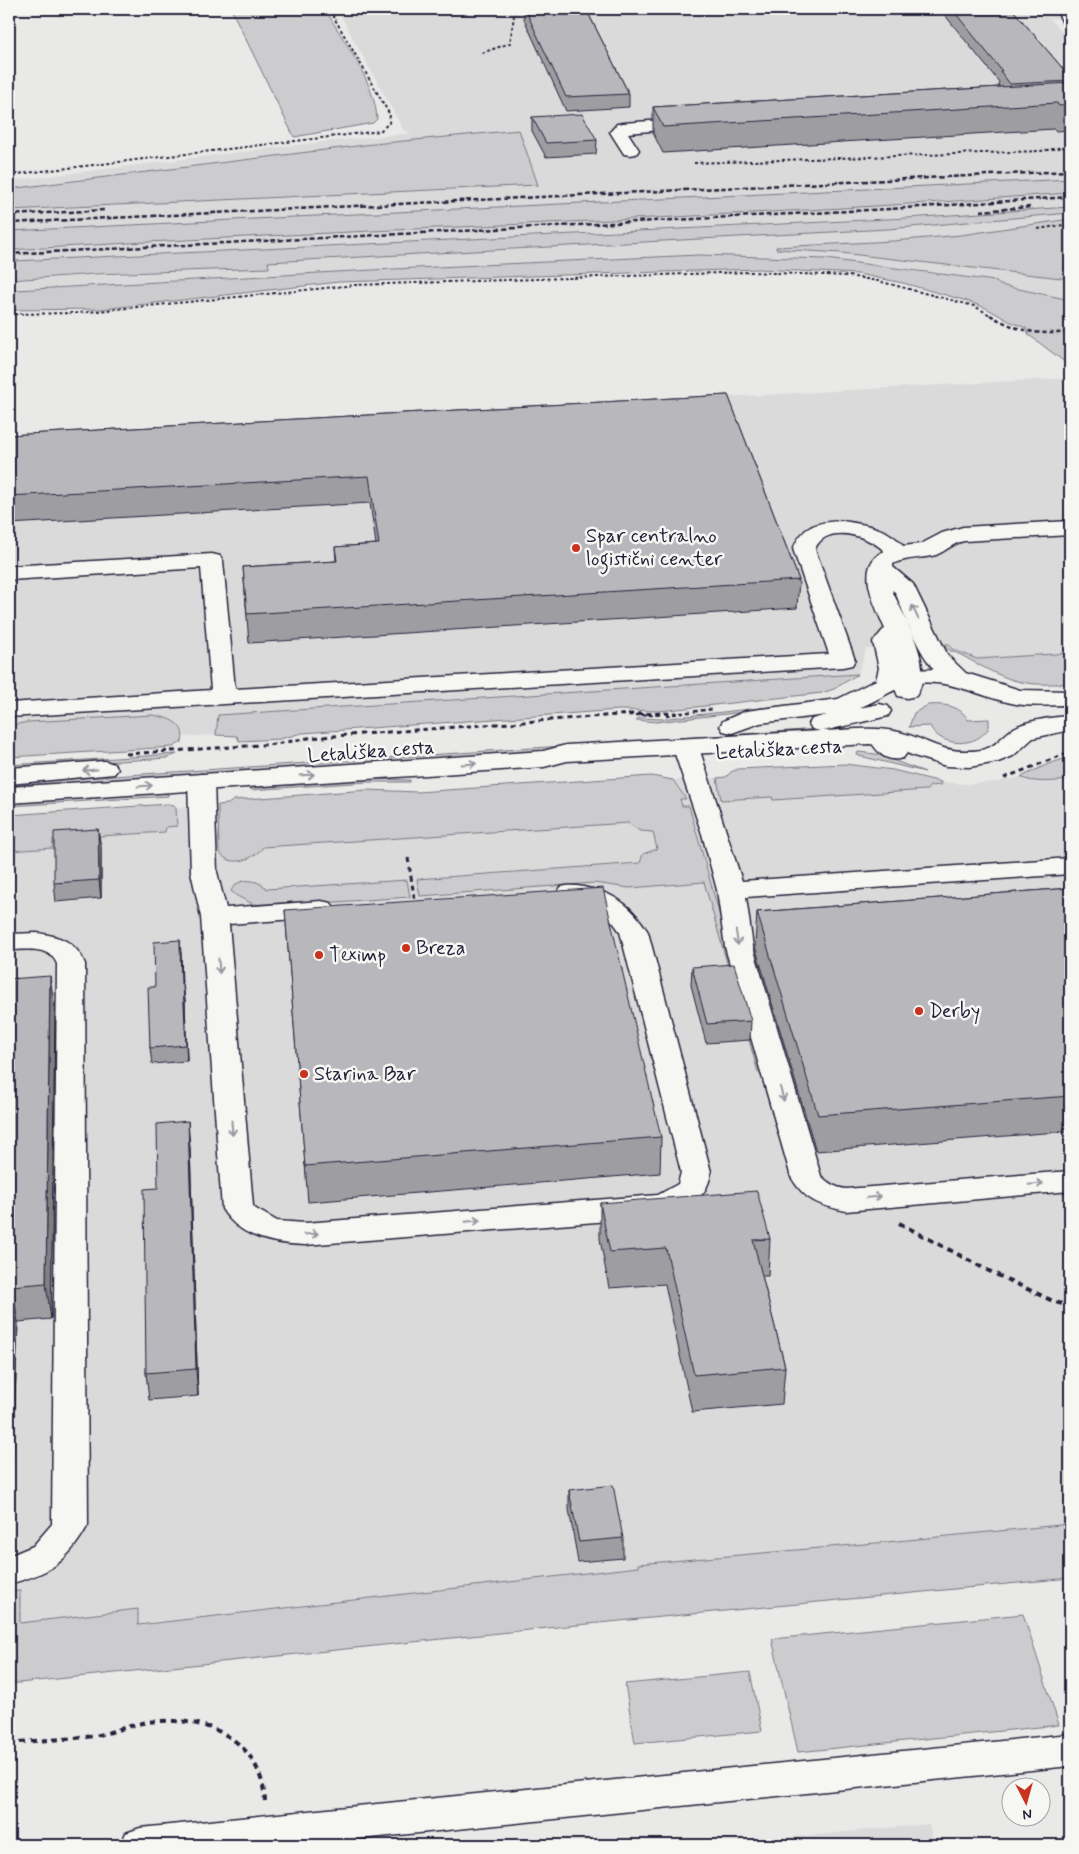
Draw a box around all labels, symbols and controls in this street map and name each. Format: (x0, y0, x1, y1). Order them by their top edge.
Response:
place label: Spar centralno logistični center (586, 523, 723, 575)
marker: Spar centralno logistični center (570, 542, 582, 554)
one-way arrow (910, 605, 920, 620)
street label: Letališka cesta (715, 733, 843, 767)
street label: Letališka cesta (307, 734, 435, 770)
one-way arrow (461, 759, 477, 769)
one-way arrow (82, 766, 98, 775)
one-way arrow (299, 770, 315, 780)
one-way arrow (136, 781, 152, 791)
one-way arrow (733, 930, 743, 946)
place label: Breza (416, 935, 465, 962)
place label: Teximp (329, 942, 386, 969)
marker: Breza (400, 942, 412, 954)
marker: Teximp (313, 949, 325, 961)
one-way arrow (214, 957, 224, 973)
place label: Derby (929, 998, 980, 1025)
marker: Derby (913, 1005, 925, 1017)
place label: Starina Bar (314, 1061, 416, 1088)
marker: Starina Bar (298, 1068, 310, 1080)
one-way arrow (777, 1086, 787, 1102)
one-way arrow (227, 1119, 236, 1135)
one-way arrow (1027, 1179, 1043, 1189)
one-way arrow (865, 1192, 881, 1202)
one-way arrow (465, 1216, 481, 1225)
one-way arrow (303, 1229, 319, 1238)
north arrow (1002, 1776, 1052, 1826)
text: N (1022, 1804, 1033, 1823)

